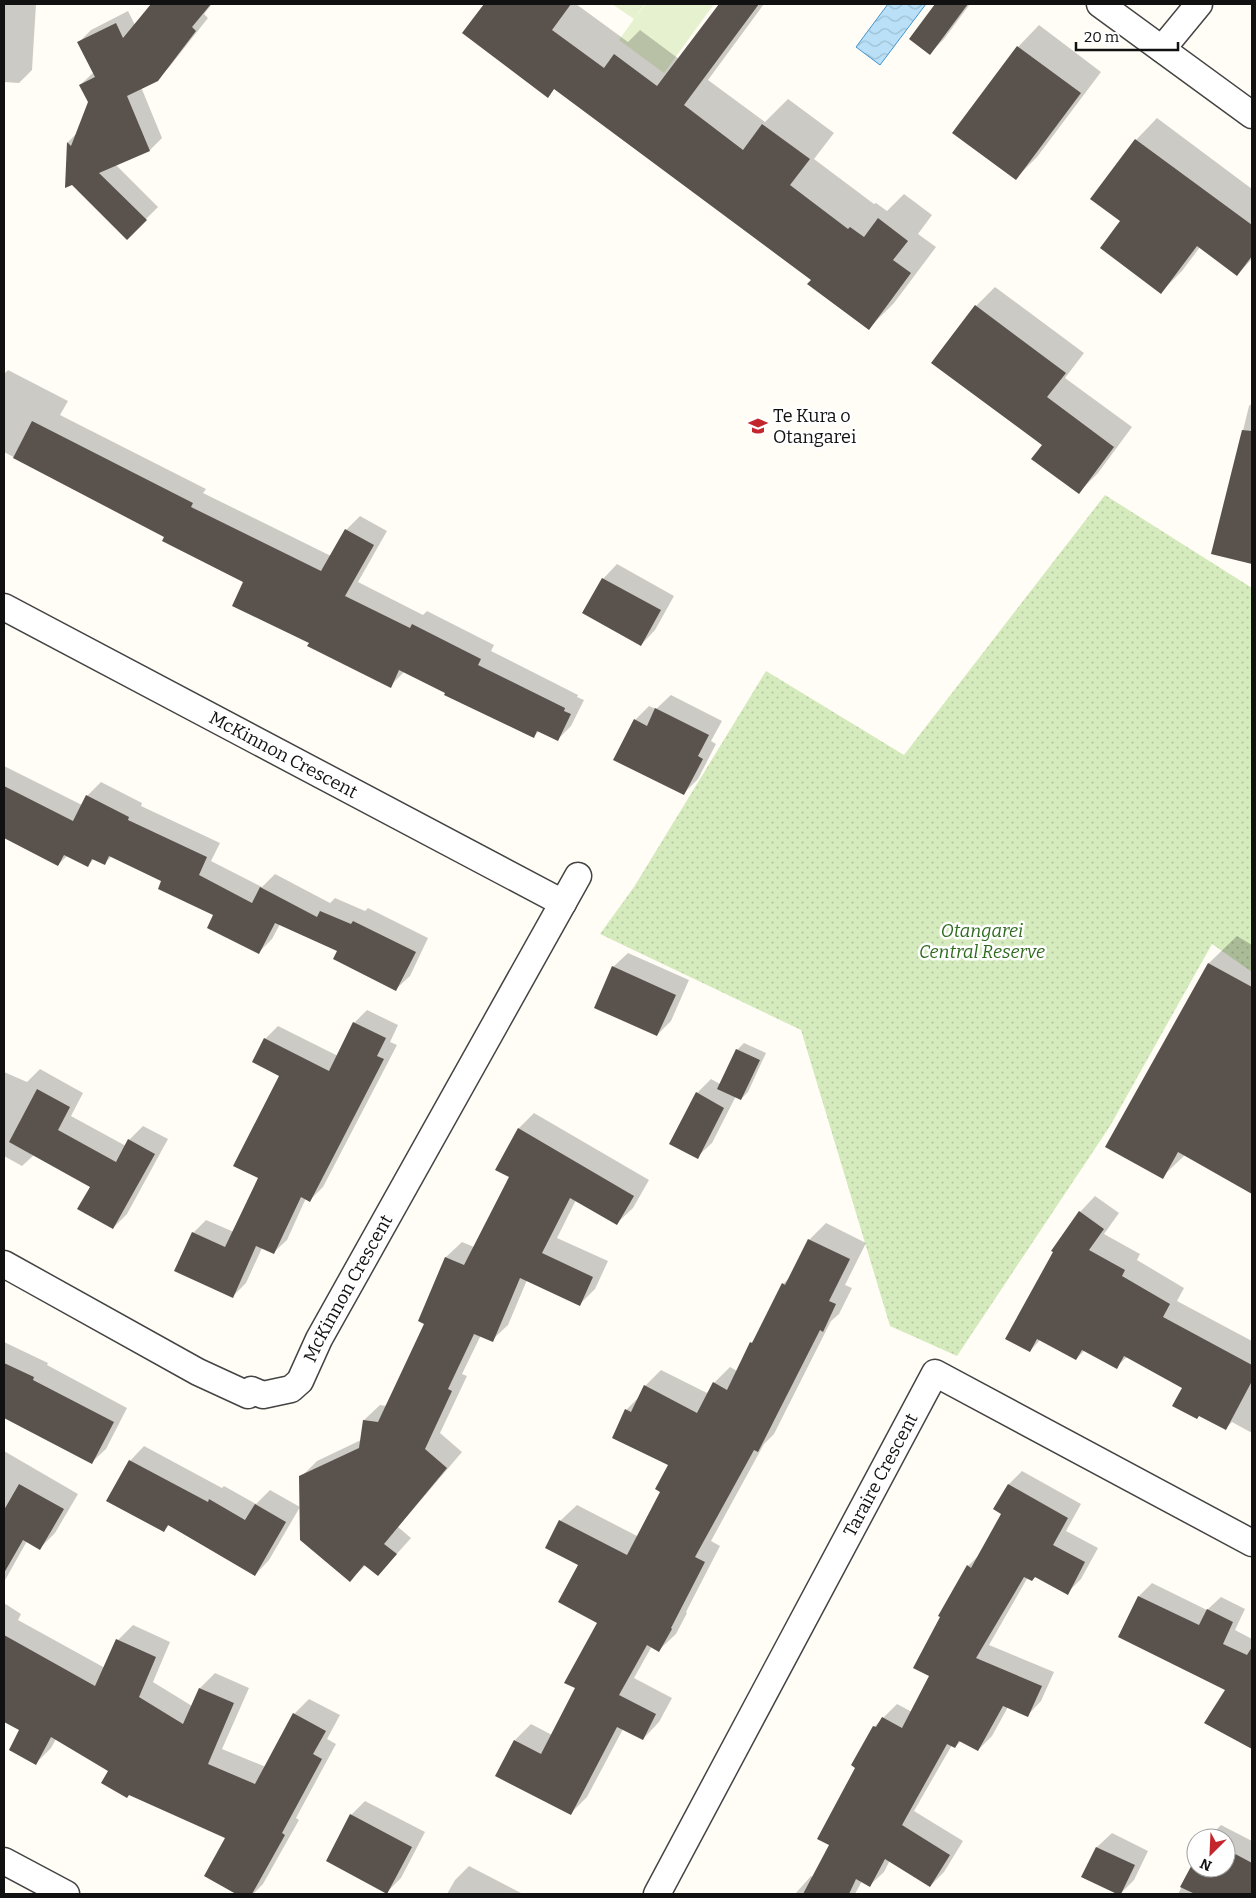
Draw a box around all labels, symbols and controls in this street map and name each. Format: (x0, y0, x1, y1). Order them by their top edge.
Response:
scale bar (1076, 20, 1178, 52)
text: 20 m (1084, 28, 1120, 46)
place label: Te Kura o Otangarei (773, 405, 856, 448)
school or university icon: Te Kura o Otangarei (747, 415, 769, 437)
street label: McKinnon Crescent (205, 707, 362, 803)
park label: Otangarei Central Reserve (919, 920, 1045, 963)
street label: McKinnon Crescent (299, 1210, 398, 1365)
street label: Taraire Crescent (839, 1409, 923, 1540)
north arrow (1186, 1828, 1236, 1878)
text: N (1197, 1854, 1214, 1874)

